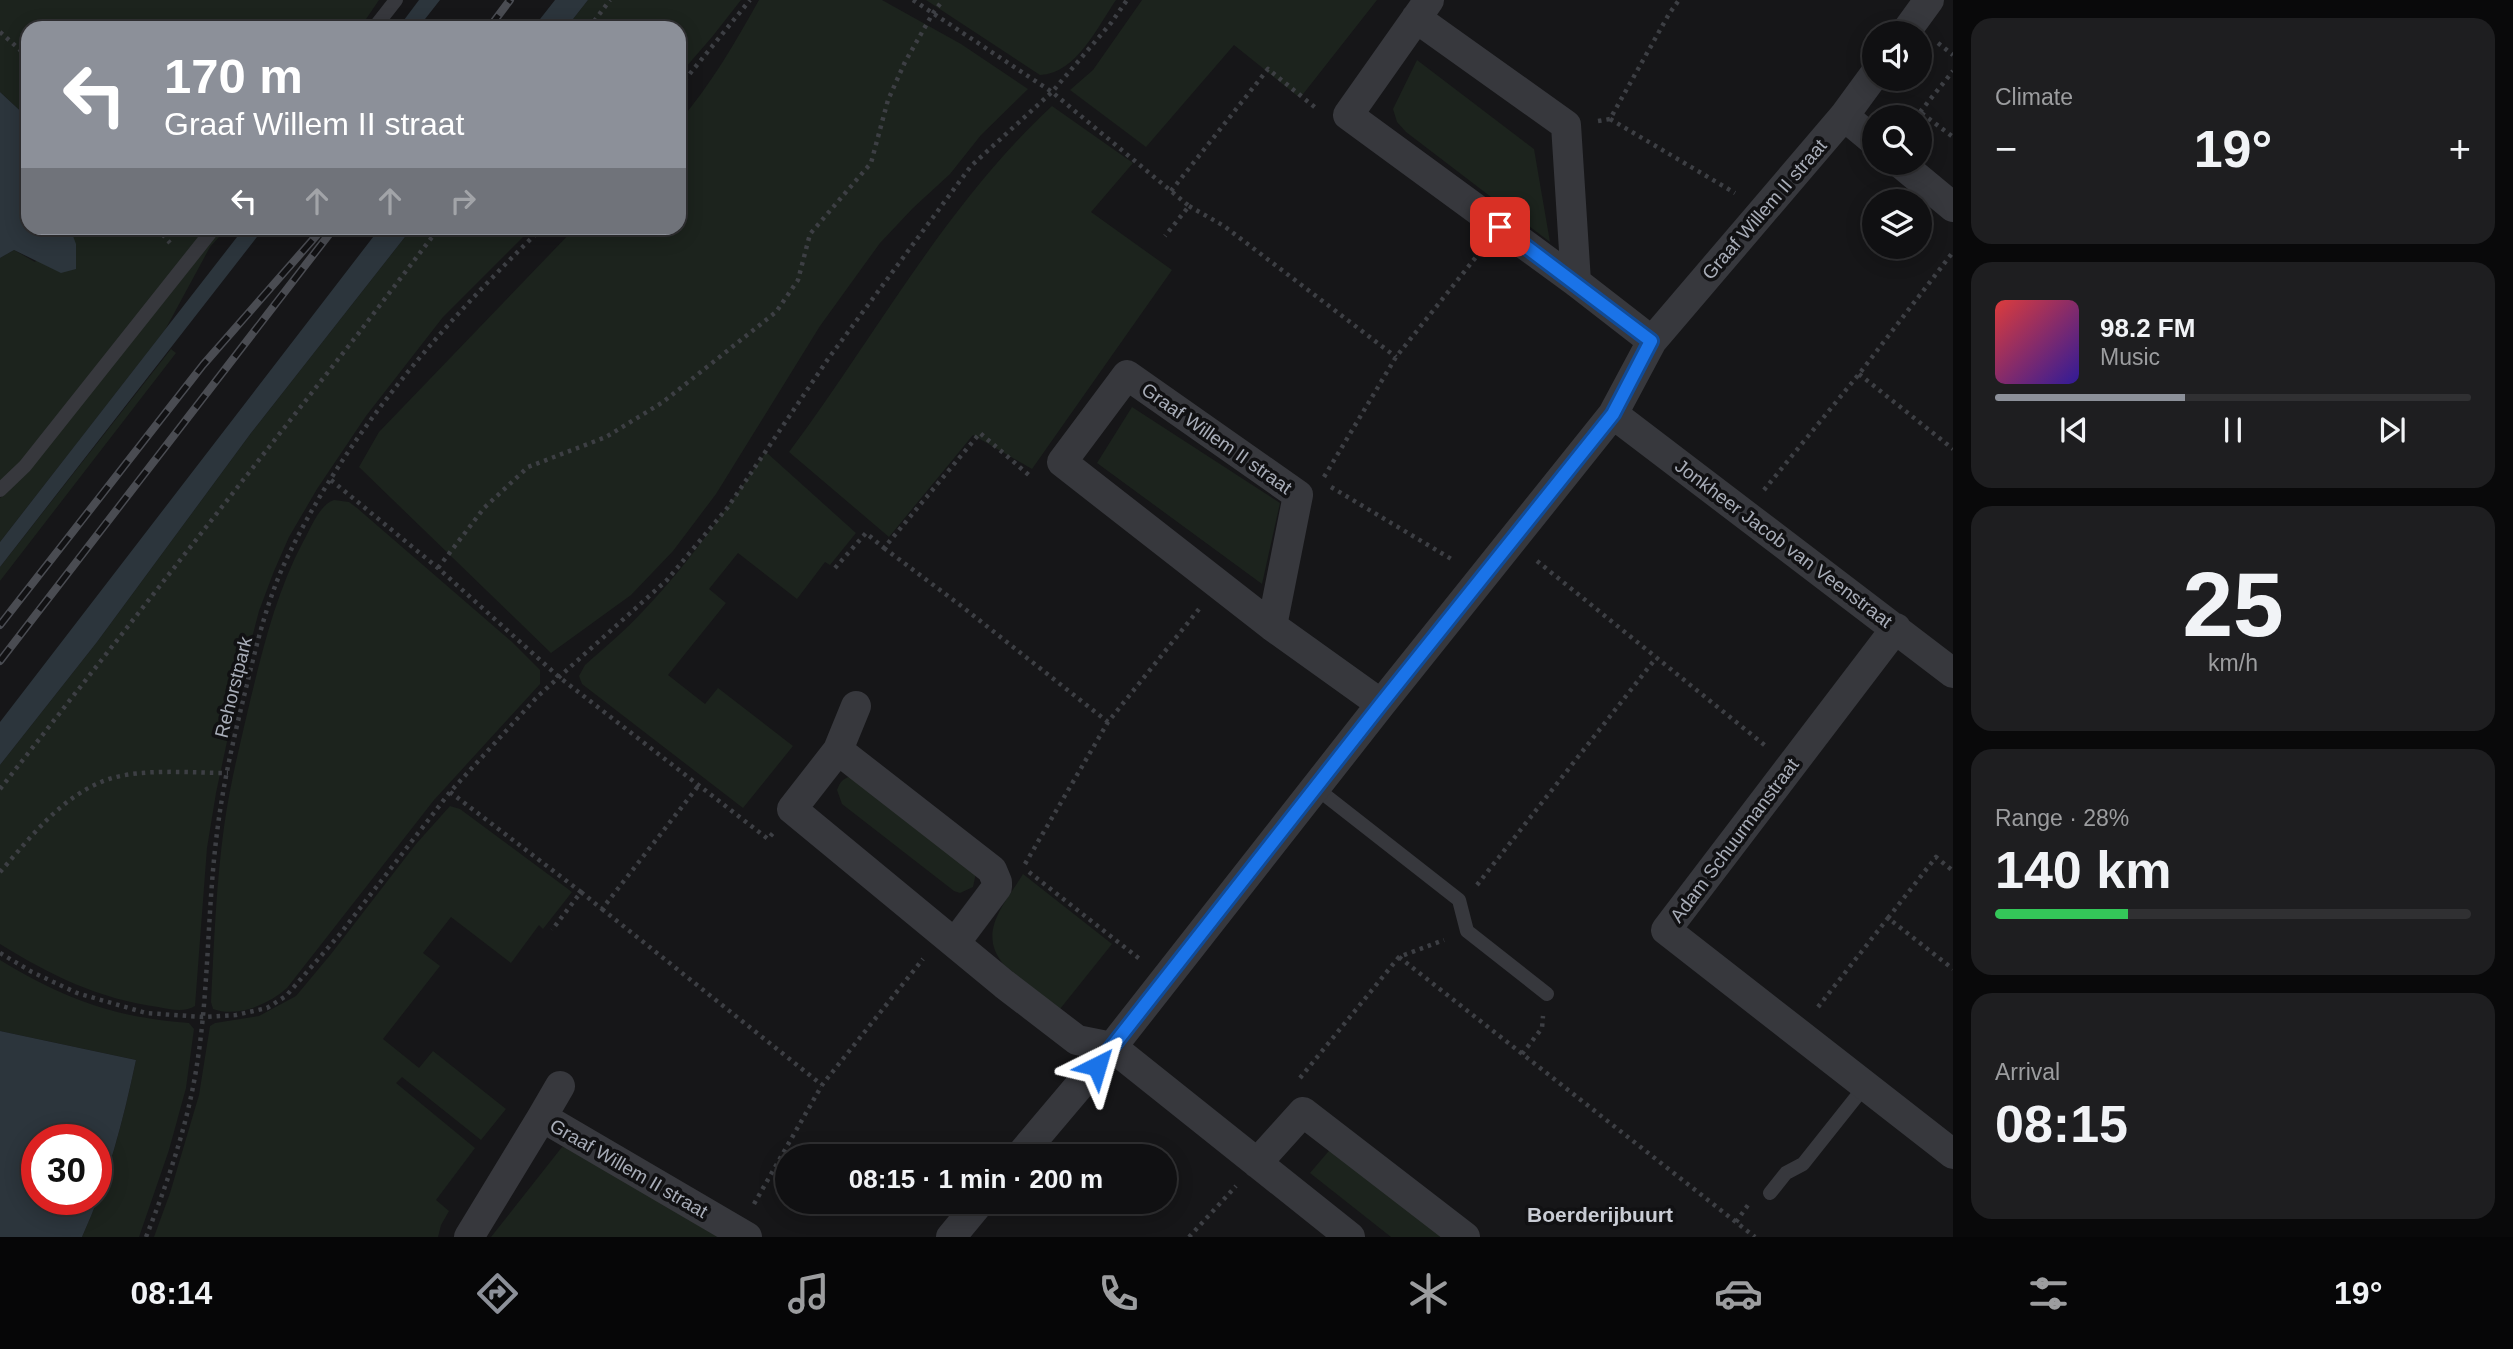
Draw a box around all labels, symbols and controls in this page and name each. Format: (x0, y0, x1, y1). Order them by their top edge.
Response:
map controls (1862, 21, 1932, 259)
button: sound (1862, 21, 1932, 91)
icon: left (49, 49, 140, 140)
text: 170 m (164, 49, 303, 103)
text: Climate (1995, 84, 2073, 110)
button: search (1862, 105, 1932, 175)
text: Graaf Willem II straat (164, 106, 465, 142)
text: 19° (2194, 120, 2272, 178)
text: − (1995, 128, 2017, 170)
text: + (2449, 128, 2471, 170)
street label: Graaf Willem II straat (1698, 135, 1831, 284)
icon: left (225, 182, 263, 220)
icon: ahead (298, 182, 336, 220)
icon: ahead (371, 182, 409, 220)
icon: right (444, 182, 482, 220)
button: layers (1862, 189, 1932, 259)
pin (1470, 197, 1530, 257)
icon: arrive (1481, 208, 1519, 246)
text: 98.2 FM (2100, 313, 2195, 343)
text: Music (2100, 344, 2160, 370)
street label: Graaf Willem II straat (1138, 379, 1296, 499)
icon: previous (2055, 411, 2093, 449)
icon: pause (2214, 411, 2252, 449)
icon: next (2373, 411, 2411, 449)
street label: Jonkheer Jacob van Veenstraat (1671, 455, 1897, 632)
text: 25 (2182, 554, 2284, 655)
street label: Rehorstpark (211, 634, 256, 740)
text: km/h (2208, 650, 2258, 676)
street label: Adam Schuurmanstraat (1666, 754, 1803, 926)
text: Range · 28% (1995, 805, 2129, 831)
text: 140 km (1995, 841, 2171, 899)
position arrow (1060, 1029, 1134, 1103)
text: Arrival (1995, 1059, 2060, 1085)
text: 08:15 (1995, 1095, 2128, 1153)
street label: Graaf Willem II straat (546, 1115, 712, 1222)
speed limit sign: 30 (21, 1124, 112, 1215)
text: 08:15 · 1 min · 200 m (849, 1164, 1103, 1194)
district label: Boerderijbuurt (1527, 1203, 1673, 1226)
icon: directions (473, 1269, 522, 1318)
icon: music (784, 1269, 833, 1318)
icon: phone (1094, 1269, 1143, 1318)
icon: climate (1404, 1269, 1453, 1318)
icon: car (1714, 1269, 1763, 1318)
icon: filters (2024, 1269, 2073, 1318)
text: 08:14 (131, 1275, 212, 1311)
text: 19° (2334, 1275, 2382, 1311)

